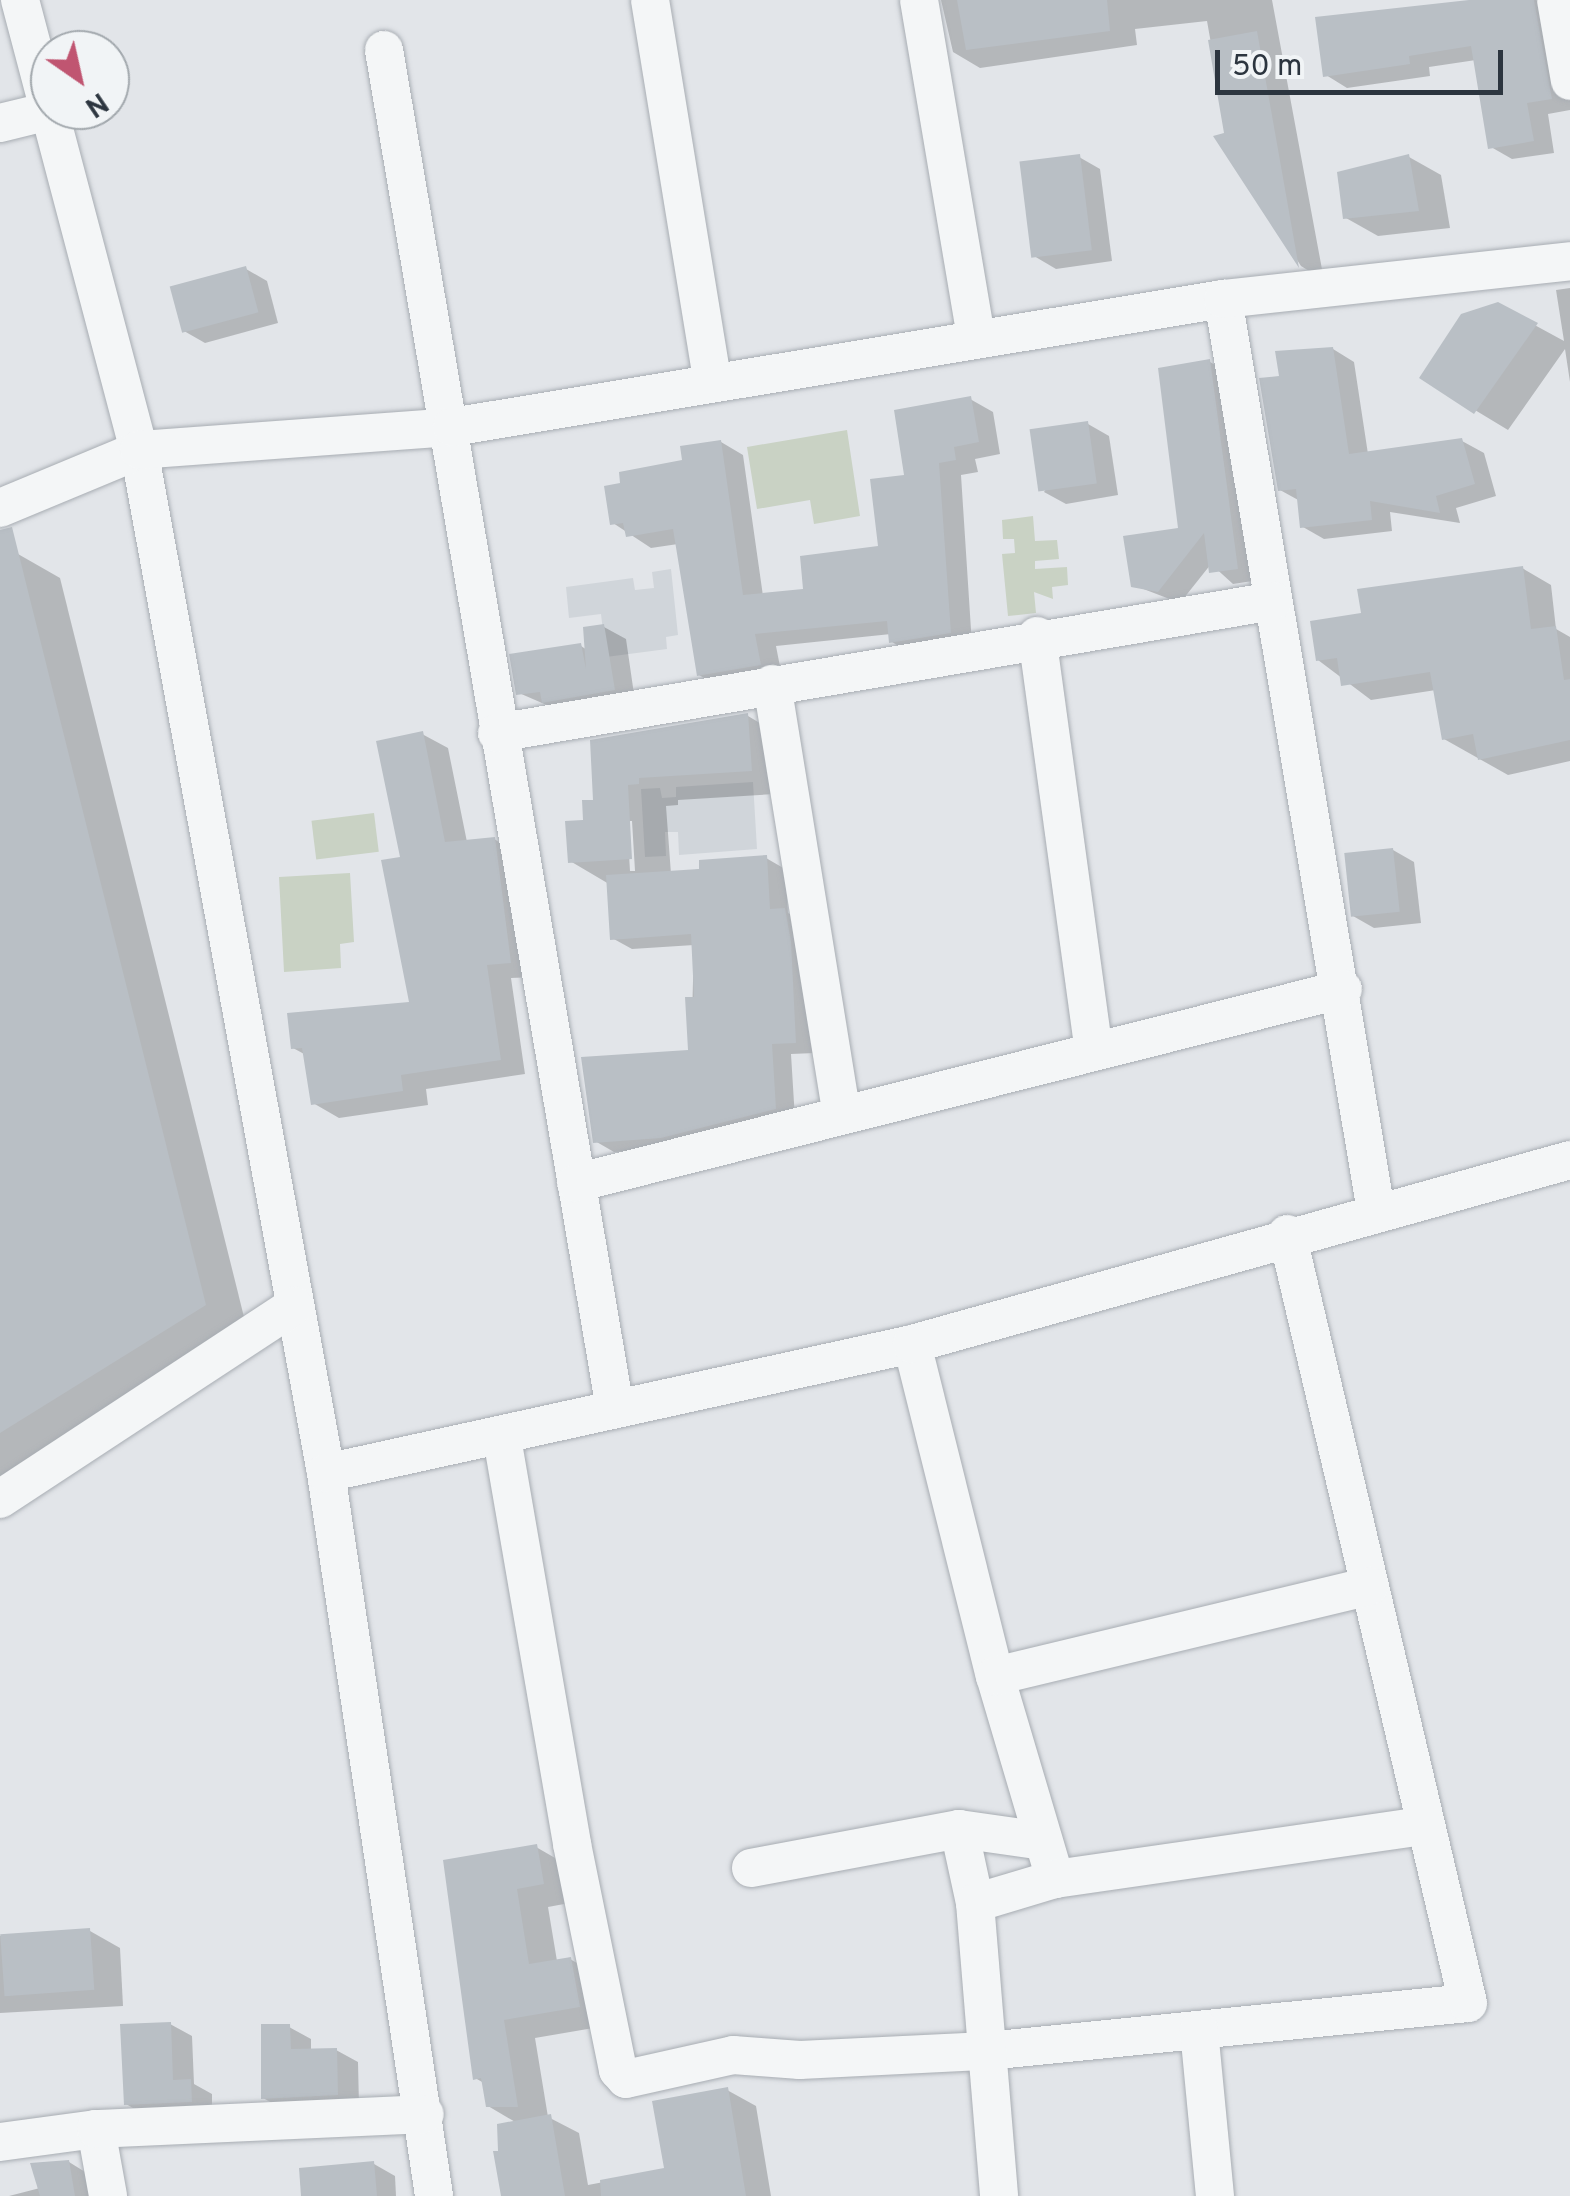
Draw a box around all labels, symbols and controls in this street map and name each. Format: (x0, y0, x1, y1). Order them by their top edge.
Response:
north arrow (30, 30, 130, 130)
scale bar (1220, 30, 1508, 92)
text: 50 m (1232, 49, 1302, 86)
text: N (77, 83, 114, 124)

